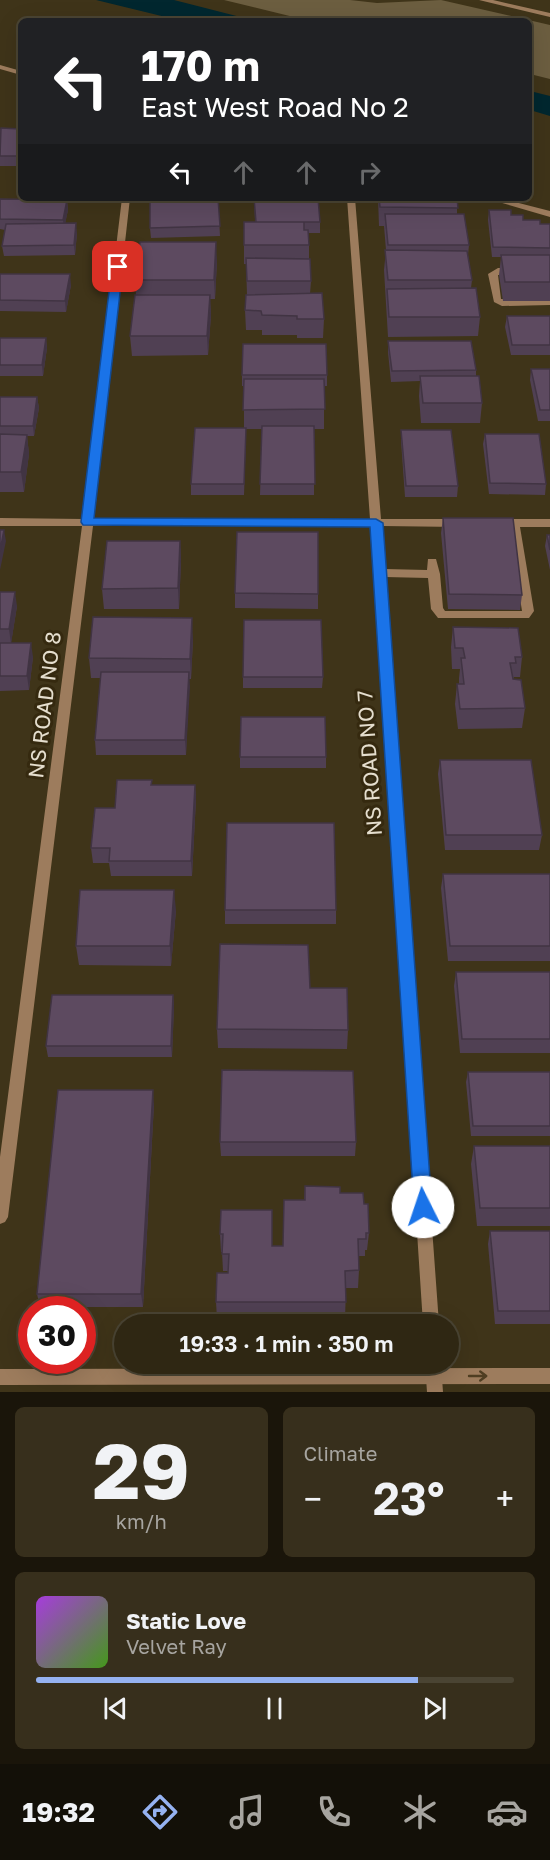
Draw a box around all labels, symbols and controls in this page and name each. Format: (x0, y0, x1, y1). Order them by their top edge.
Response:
text: 170 m (141, 40, 260, 90)
icon: left (42, 42, 120, 120)
text: East West Road No 2 (141, 91, 409, 123)
icon: left (164, 156, 197, 189)
icon: ahead (227, 156, 260, 189)
icon: ahead (290, 156, 323, 189)
icon: right (353, 156, 386, 189)
pin (92, 241, 143, 292)
icon: arrive (101, 250, 134, 283)
street label: NS ROAD NO 8 (22, 630, 66, 780)
street label: NS ROAD NO 7 (351, 689, 387, 837)
position arrow (391, 1175, 455, 1239)
speed limit sign: 30 (18, 1296, 96, 1374)
text: 19:33 · 1 min · 350 m (179, 1330, 394, 1357)
one-way arrow (468, 1370, 488, 1382)
text: 29 (93, 1423, 190, 1516)
text: Climate (304, 1441, 377, 1465)
text: 23° (373, 1471, 445, 1525)
text: − (304, 1479, 322, 1518)
text: + (496, 1479, 514, 1518)
text: km/h (116, 1509, 167, 1533)
text: Static Love (126, 1607, 246, 1634)
text: Velvet Ray (126, 1634, 227, 1658)
icon: previous (99, 1692, 132, 1725)
icon: pause (258, 1692, 291, 1725)
icon: next (418, 1692, 451, 1725)
icon: directions (139, 1791, 181, 1833)
icon: music (226, 1791, 268, 1833)
icon: phone (313, 1791, 355, 1833)
icon: climate (399, 1791, 441, 1833)
icon: car (486, 1791, 528, 1833)
text: 19:32 (22, 1796, 95, 1828)

